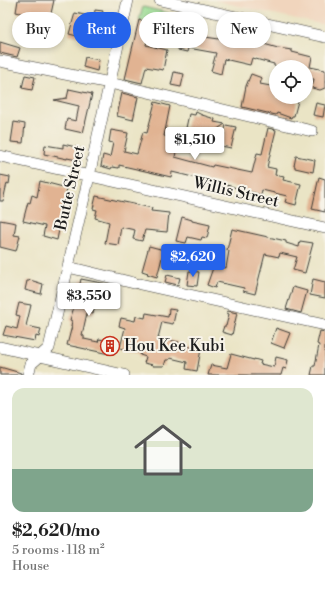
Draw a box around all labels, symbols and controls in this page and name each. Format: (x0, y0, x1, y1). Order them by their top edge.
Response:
chip: Buy (12, 12, 65, 48)
chip: Rent (73, 12, 131, 48)
chip: Filters (139, 12, 208, 48)
chip: New (216, 12, 271, 48)
map controls (269, 60, 313, 104)
button: locate (269, 60, 313, 104)
pin: $1,510 (162, 127, 228, 161)
text: $1,510 (174, 132, 216, 148)
street label: Butte Street (50, 143, 90, 233)
street label: Willis Street (190, 172, 281, 212)
pin: $2,620 (160, 244, 226, 278)
text: $2,620 (170, 249, 216, 265)
pin: $3,550 (56, 283, 122, 317)
text: $3,550 (66, 288, 112, 304)
building icon: Hou Kee Kubi (99, 335, 121, 357)
place label: Hou Kee Kubi (124, 336, 225, 356)
icon: home (127, 414, 199, 486)
text: $2,620/mo (12, 520, 100, 542)
text: 5 rooms · 118 m² (12, 542, 104, 558)
text: House (12, 558, 49, 574)

